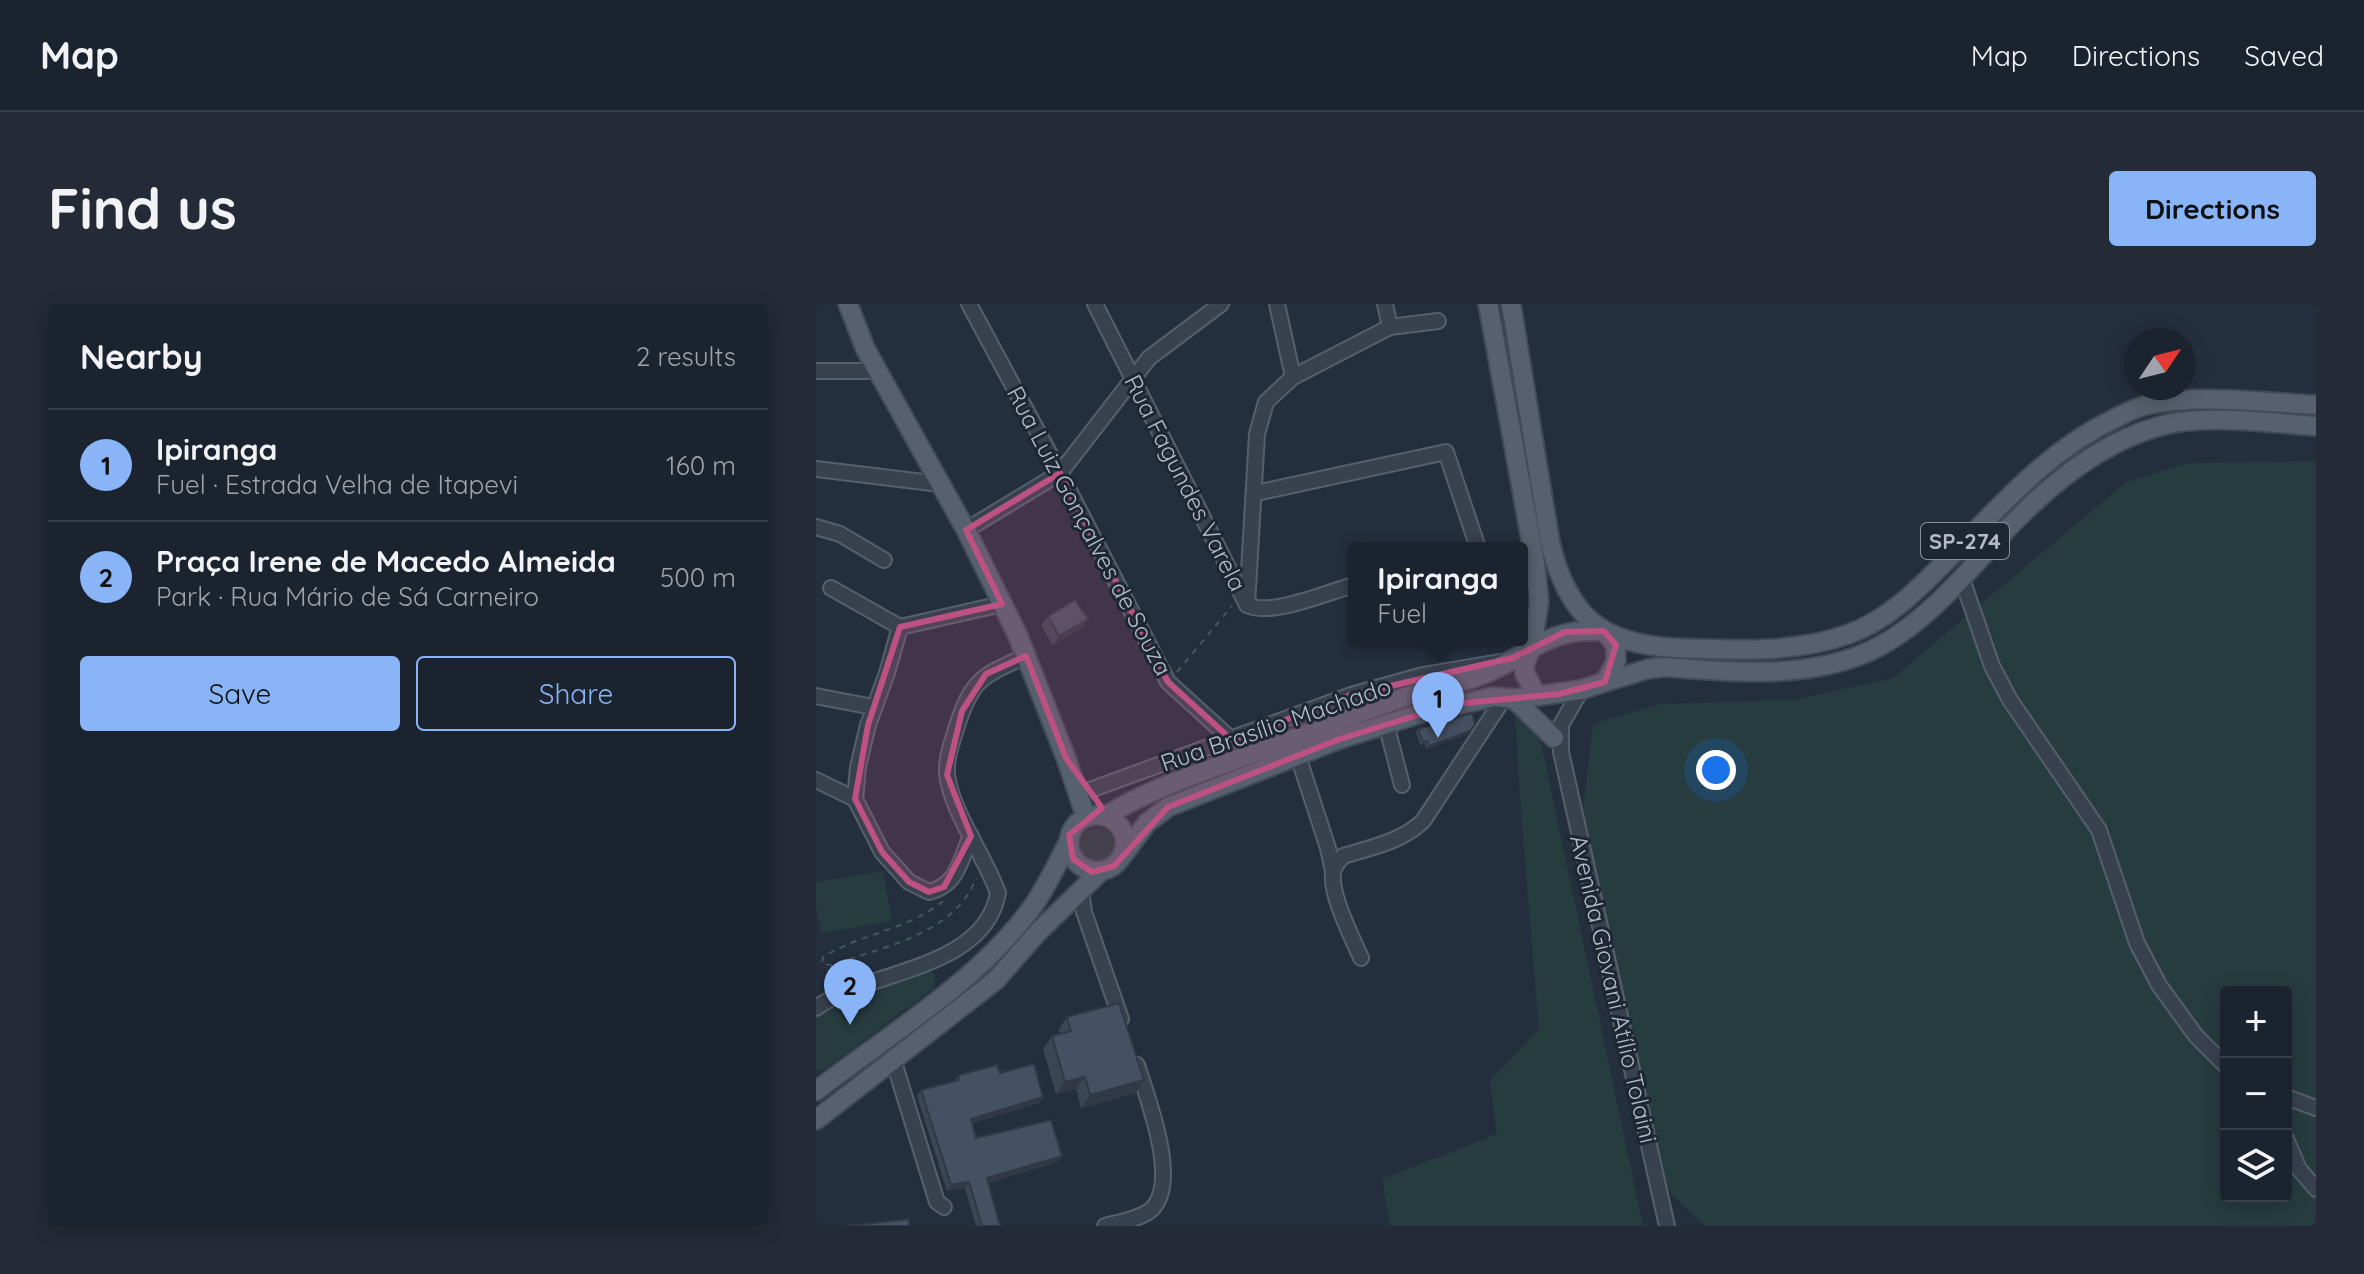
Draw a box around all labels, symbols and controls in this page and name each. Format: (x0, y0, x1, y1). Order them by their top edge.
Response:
text: Map (40, 31, 119, 79)
text: Map (1971, 38, 2028, 73)
text: Directions (2072, 38, 2200, 73)
text: Saved (2244, 38, 2324, 73)
button: Directions (2109, 171, 2316, 246)
text: Find us (48, 173, 237, 243)
north arrow (2124, 328, 2196, 400)
text: Nearby (80, 335, 203, 378)
text: 2 results (636, 340, 736, 373)
street label: Rua Fagundes Varela (1118, 369, 1254, 596)
street label: Rua Luiz Gonçalves de Souza (1001, 381, 1179, 680)
text: Ipiranga (156, 430, 277, 468)
text: 1 (101, 449, 111, 482)
text: 160 m (666, 449, 736, 482)
text: Fuel · Estrada Velha de Itapevi (156, 468, 518, 501)
road number: SP-274 (1921, 523, 2009, 559)
text: Praça Irene de Macedo Almeida (156, 542, 616, 580)
popup (1348, 542, 1528, 646)
text: Ipiranga (1377, 559, 1499, 597)
text: 2 (99, 561, 113, 594)
text: 500 m (660, 561, 736, 594)
text: Park · Rua Mário de Sá Carneiro (156, 580, 539, 613)
text: Fuel (1377, 597, 1427, 630)
button: Save (80, 656, 400, 731)
button: Share (416, 656, 736, 731)
street label: Rua Brasílio Machado (1156, 671, 1395, 778)
pin: 1 (1412, 672, 1464, 738)
your location (1696, 750, 1736, 790)
street label: Avenida Giovani Atílio Tolaini (1564, 832, 1664, 1146)
pin: 2 (824, 959, 876, 1025)
map controls (2220, 986, 2292, 1202)
button: + (2220, 986, 2292, 1058)
button: − (2220, 1058, 2292, 1130)
button: layers (2220, 1130, 2292, 1202)

